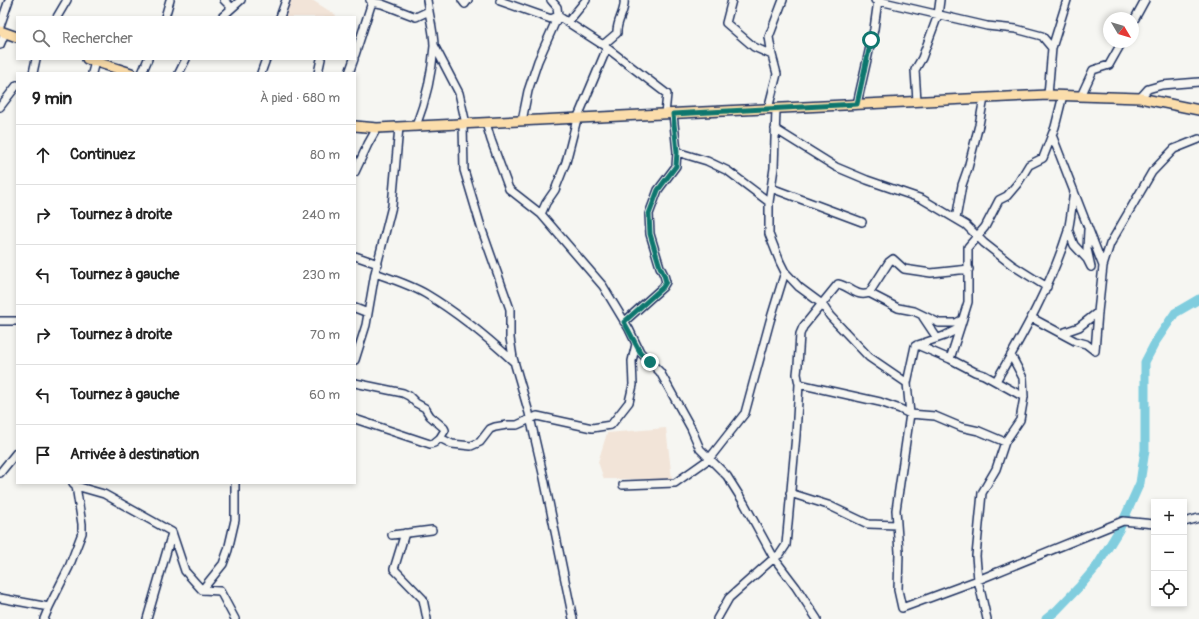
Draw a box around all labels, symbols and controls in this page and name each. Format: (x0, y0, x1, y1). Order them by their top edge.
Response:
north arrow (1103, 12, 1139, 48)
search box (16, 16, 356, 60)
icon: search (30, 27, 52, 49)
text: Rechercher (62, 29, 133, 48)
route start (862, 31, 880, 49)
text: 9 min (32, 88, 72, 109)
text: À pied · 680 m (260, 90, 340, 106)
icon: ahead (32, 144, 54, 166)
text: Continuez (70, 145, 135, 164)
text: 80 m (310, 147, 340, 163)
icon: right (32, 204, 54, 226)
text: Tournez à droite (70, 205, 172, 224)
text: 240 m (302, 207, 340, 223)
icon: left (32, 264, 54, 286)
text: Tournez à gauche (70, 265, 180, 284)
text: 230 m (303, 267, 340, 283)
icon: right (32, 324, 54, 346)
text: Tournez à droite (70, 325, 172, 344)
text: 70 m (310, 327, 340, 343)
route end (641, 353, 659, 371)
icon: left (32, 384, 54, 406)
text: Tournez à gauche (70, 385, 180, 404)
text: 60 m (309, 387, 340, 403)
icon: arrive (32, 444, 54, 466)
text: Arrivée à destination (70, 445, 199, 464)
map controls (1151, 499, 1187, 607)
button: + (1151, 499, 1187, 535)
button: − (1151, 535, 1187, 571)
button: locate (1151, 571, 1187, 607)

